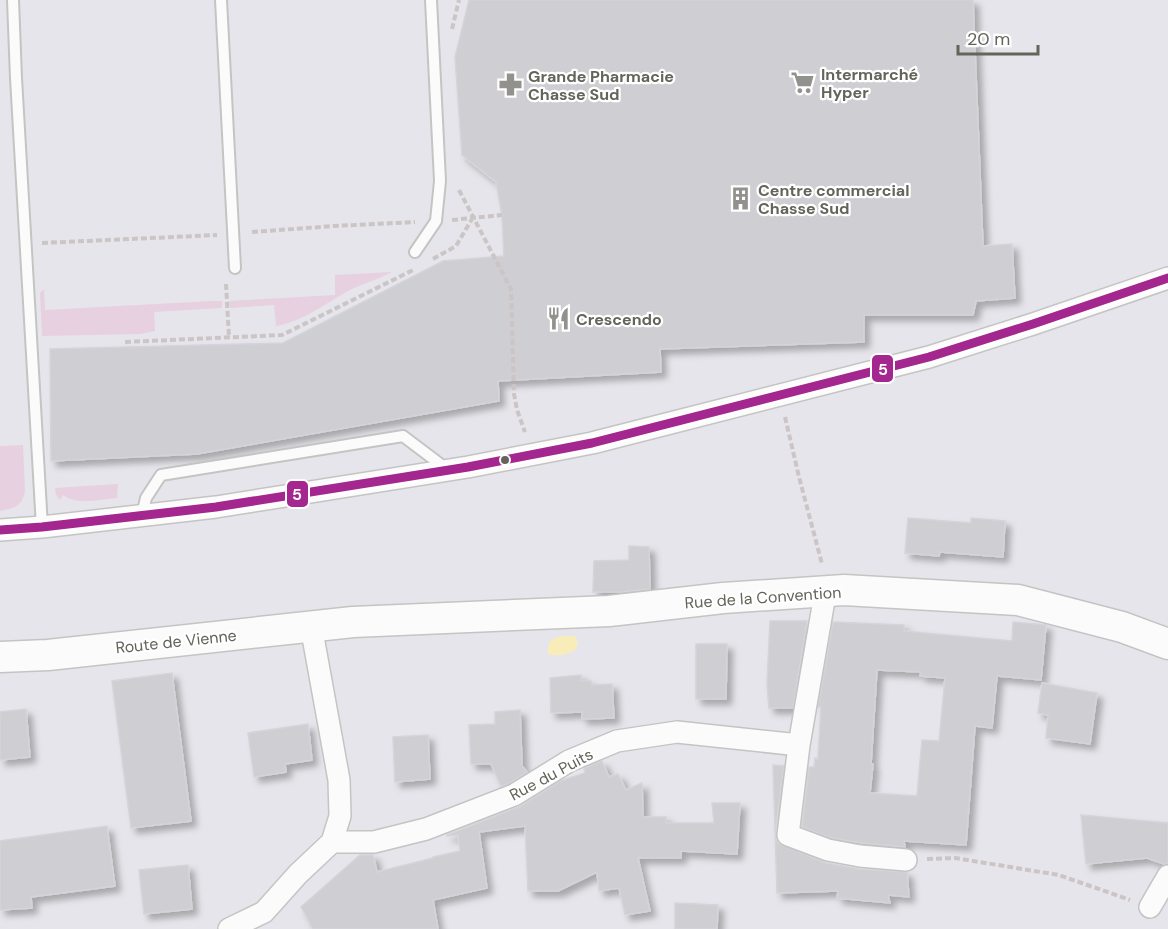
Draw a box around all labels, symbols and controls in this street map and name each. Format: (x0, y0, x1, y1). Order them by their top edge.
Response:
scale bar (958, 18, 1038, 56)
text: 20 m (967, 27, 1010, 51)
place label: Intermarché Hyper (821, 64, 918, 103)
place label: Grande Pharmacie Chasse Sud (528, 66, 674, 105)
supermarket icon: Intermarché Hyper (790, 70, 816, 96)
pharmacy icon: Grande Pharmacie Chasse Sud (497, 72, 523, 98)
place label: Centre commercial Chasse Sud (758, 180, 909, 219)
building icon: Centre commercial Chasse Sud (727, 186, 753, 212)
restaurant icon: Crescendo (545, 306, 571, 332)
place label: Crescendo (576, 309, 662, 330)
line badge: 5 (871, 354, 894, 383)
text: 5 (878, 359, 888, 380)
unlabelled marker (499, 454, 511, 466)
line badge: 5 (286, 480, 309, 508)
text: 5 (292, 484, 302, 505)
street label: Rue de la Convention (684, 582, 842, 613)
street label: Route de Vienne (115, 625, 238, 658)
street label: Rue du Puits (506, 744, 597, 805)

